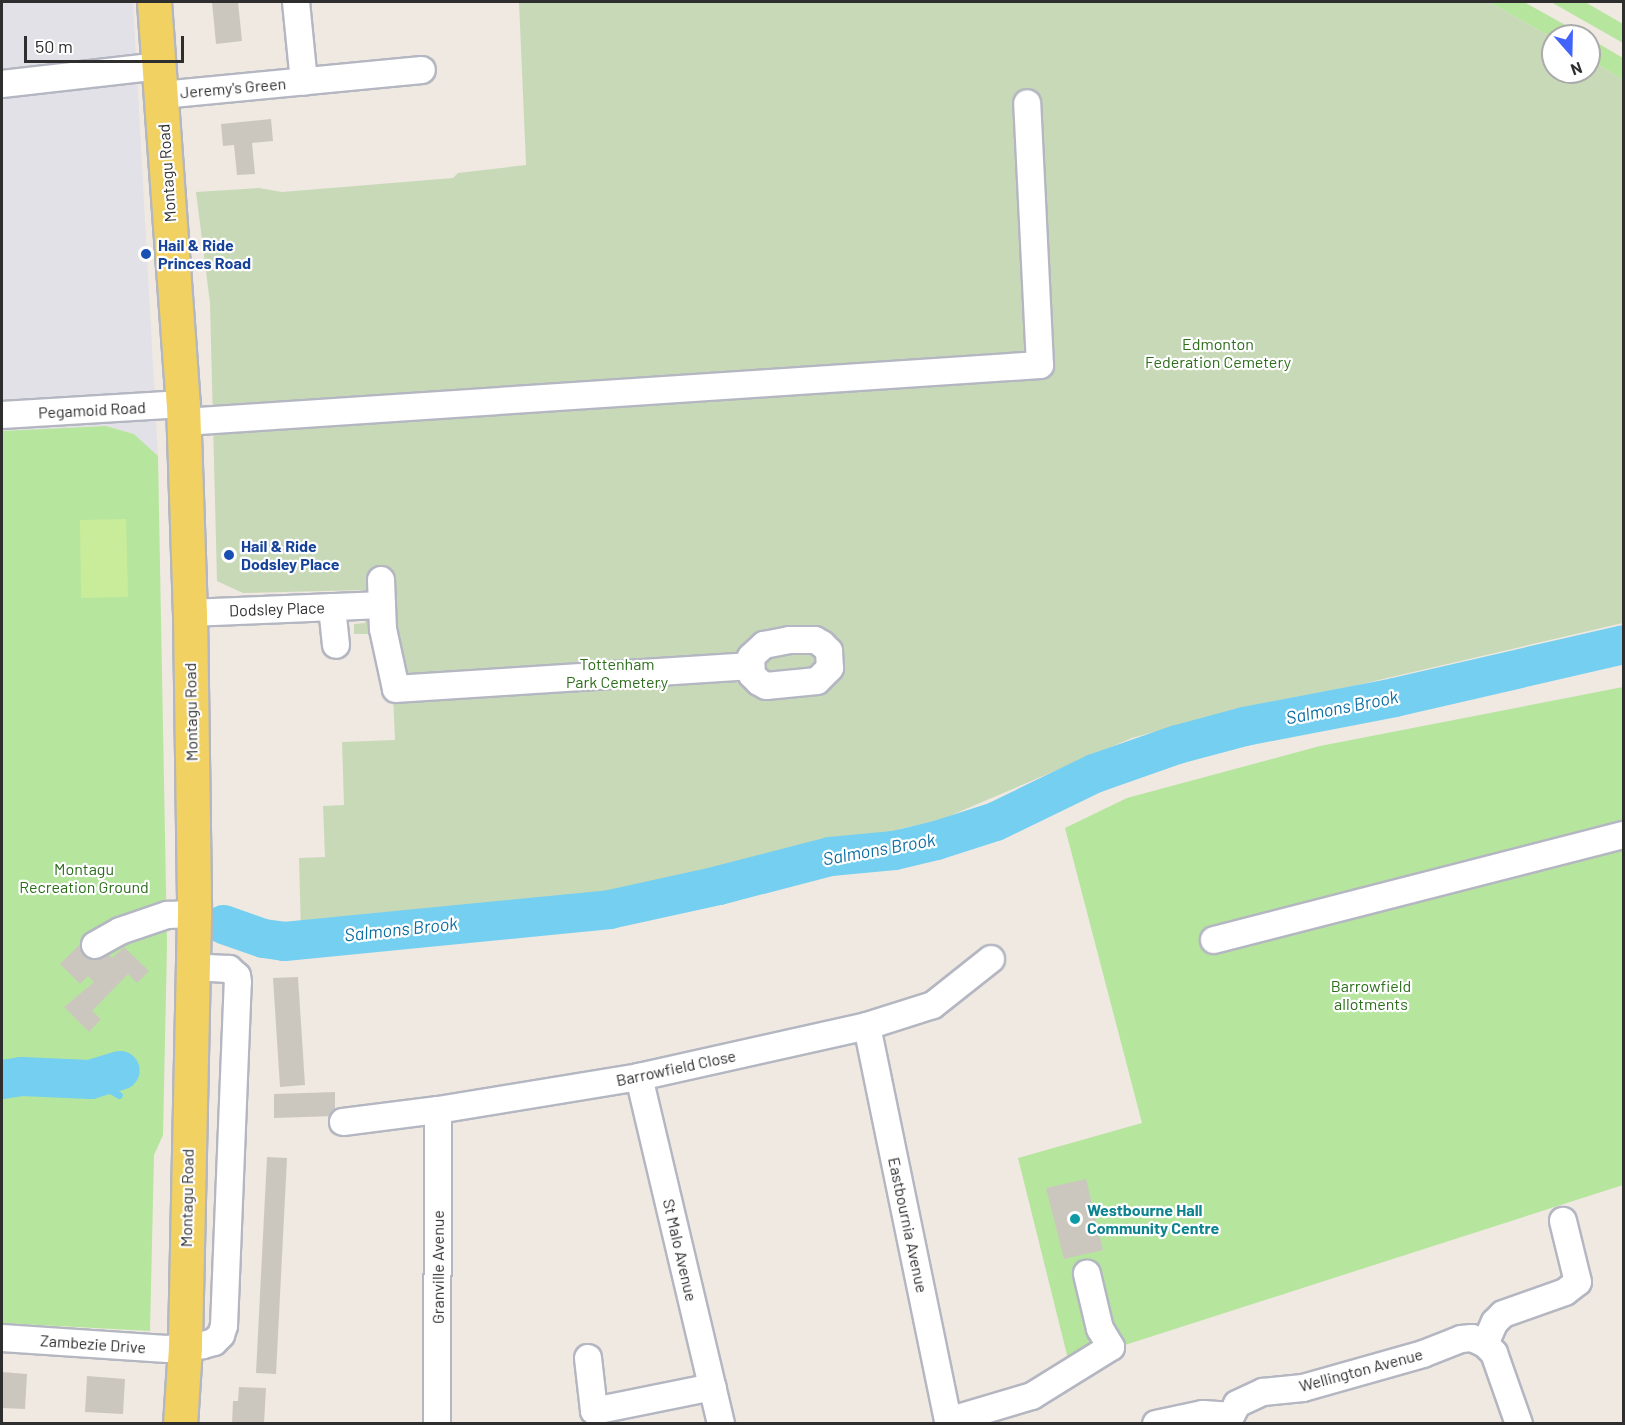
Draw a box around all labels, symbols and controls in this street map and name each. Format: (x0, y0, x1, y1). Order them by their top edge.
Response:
scale bar (27, 24, 188, 62)
north arrow (1541, 24, 1601, 84)
text: 50 m (35, 35, 73, 57)
text: N (1568, 59, 1585, 80)
street label: Jeremy's Green (179, 74, 287, 102)
street label: Montagu Road (154, 123, 180, 223)
place label: Hail & Ride Princes Road (158, 235, 251, 273)
marker: Hail & Ride Princes Road (139, 247, 153, 261)
park label: Edmonton Federation Cemetery (1145, 334, 1291, 372)
street label: Pegamoid Road (38, 398, 146, 422)
place label: Hail & Ride Dodsley Place (241, 536, 339, 574)
marker: Hail & Ride Dodsley Place (222, 548, 236, 562)
street label: Dodsley Place (229, 598, 325, 620)
park label: Tottenham Park Cemetery (566, 654, 668, 692)
street label: Montagu Road (181, 663, 201, 761)
water label: Salmons Brook (1284, 686, 1400, 728)
water label: Salmons Brook (821, 828, 937, 870)
park label: Montagu Recreation Ground (19, 859, 149, 897)
water label: Salmons Brook (343, 912, 459, 946)
park label: Barrowfield allotments (1331, 976, 1411, 1014)
street label: Barrowfield Close (614, 1046, 738, 1090)
street label: Montagu Road (177, 1149, 197, 1247)
street label: Eastbournia Avenue (884, 1155, 932, 1295)
street label: St Malo Avenue (659, 1197, 701, 1303)
place label: Westbourne Hall Community Centre (1087, 1200, 1219, 1238)
street label: Granville Avenue (428, 1210, 448, 1324)
marker: Westbourne Hall Community Centre (1068, 1212, 1082, 1226)
street label: Zambezie Drive (40, 1331, 146, 1357)
street label: Wellington Avenue (1297, 1344, 1425, 1396)

